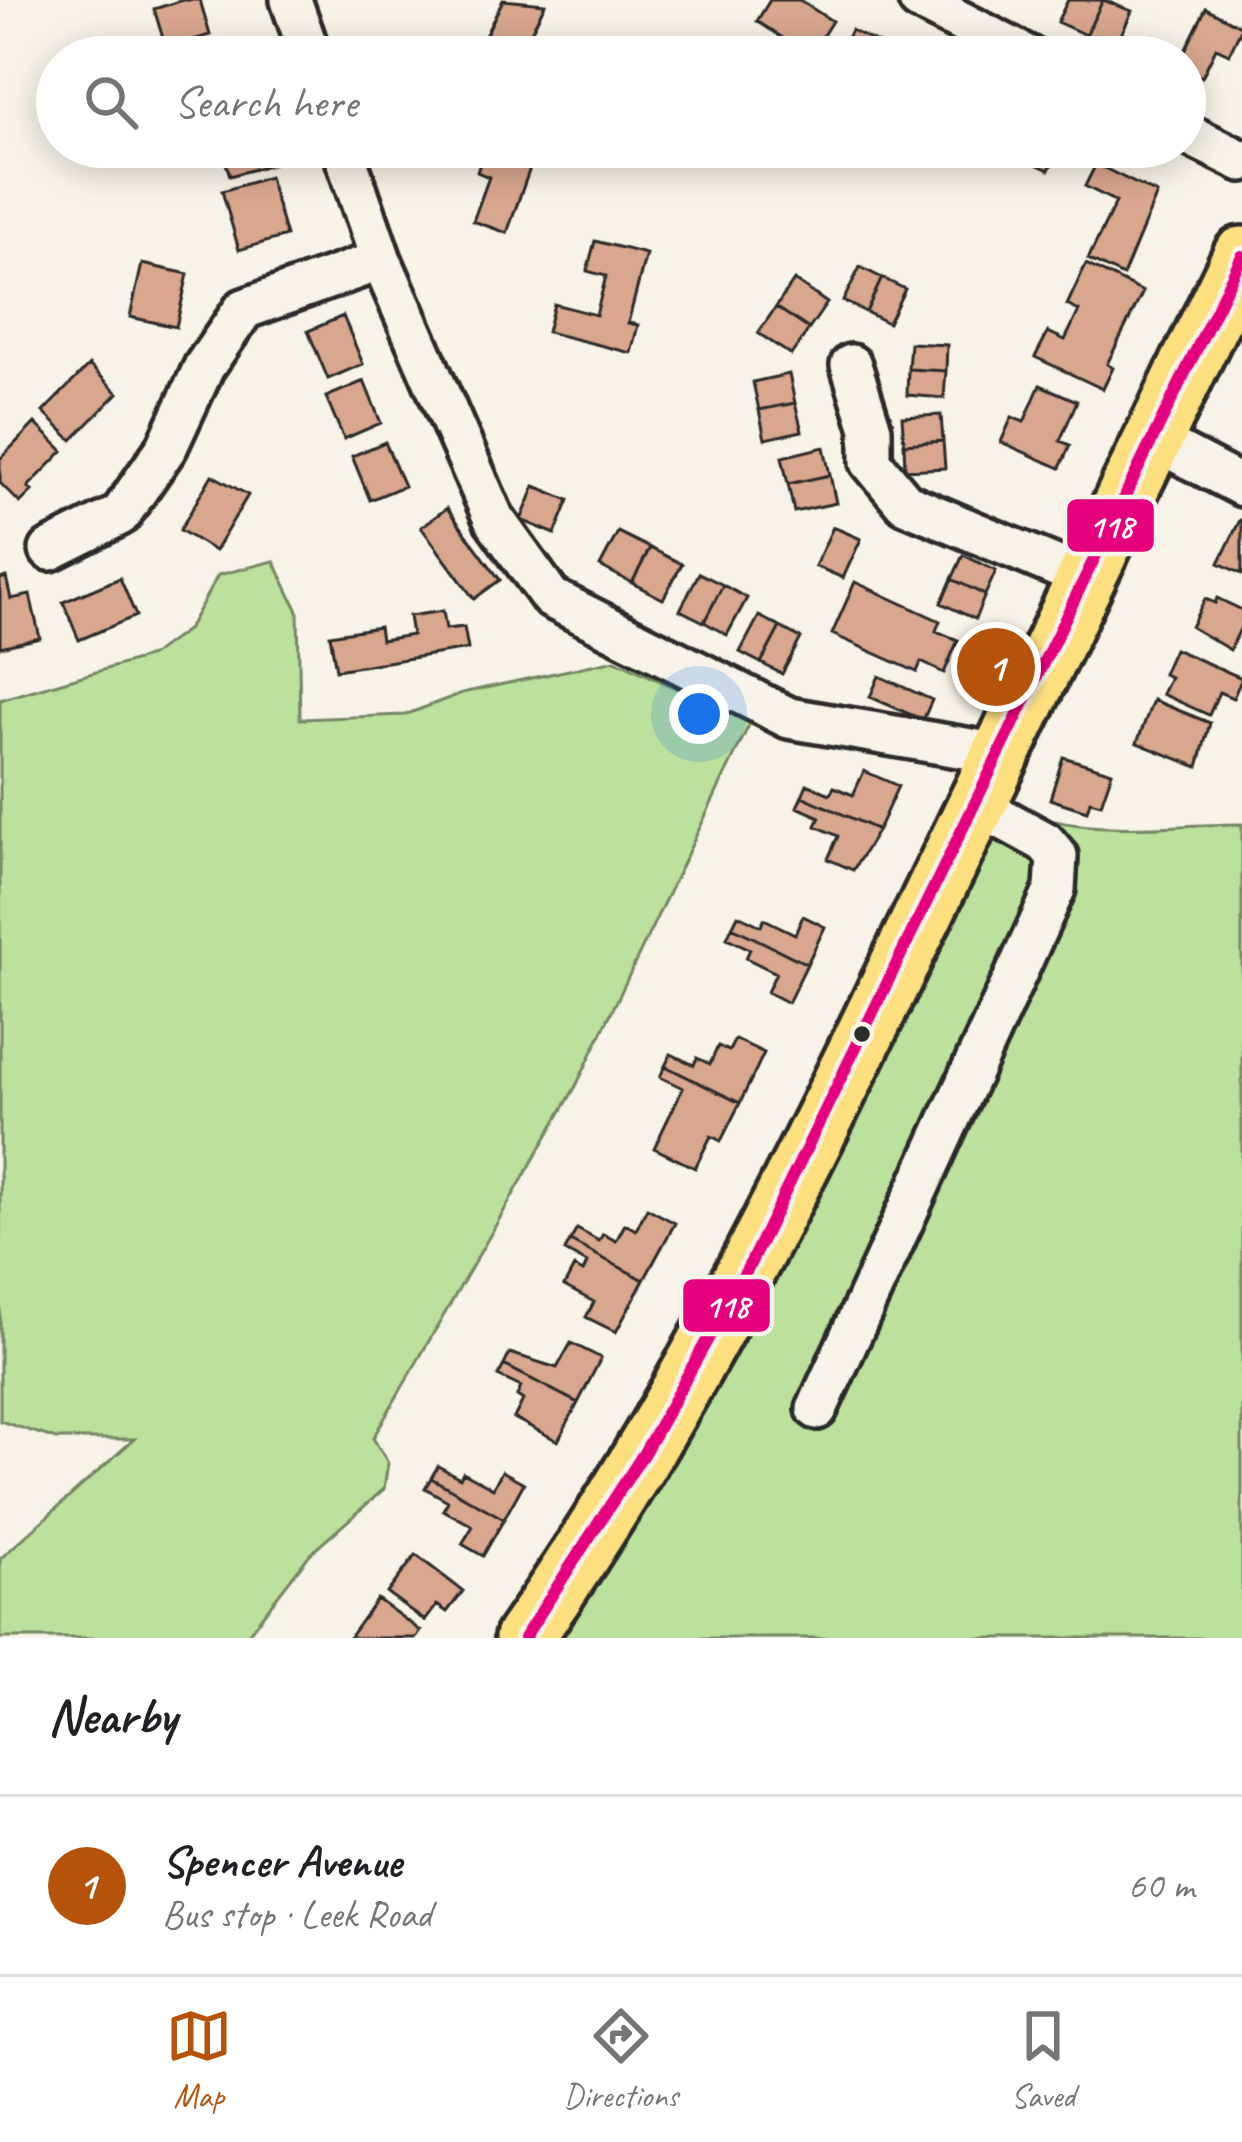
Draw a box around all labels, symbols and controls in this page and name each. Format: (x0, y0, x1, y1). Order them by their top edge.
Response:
search box (36, 36, 1206, 168)
icon: search (78, 69, 144, 135)
text: Search here (174, 74, 357, 131)
line badge: 118 (1065, 497, 1156, 554)
text: 118 (1089, 505, 1137, 547)
pin: 1 (957, 622, 1035, 712)
your location (669, 684, 729, 744)
unlabelled marker (851, 1023, 873, 1045)
line badge: 118 (681, 1277, 772, 1334)
text: 118 (705, 1285, 753, 1327)
text: Nearby (48, 1684, 176, 1748)
text: Spencer Avenue (162, 1833, 402, 1890)
text: 1 (78, 1861, 96, 1910)
text: 60 m (1128, 1861, 1194, 1910)
text: Bus stop · Leek Road (162, 1890, 432, 1939)
tab: Map (166, 2003, 232, 2117)
tab: Directions (564, 2003, 678, 2117)
tab: Saved (1010, 2003, 1076, 2117)

